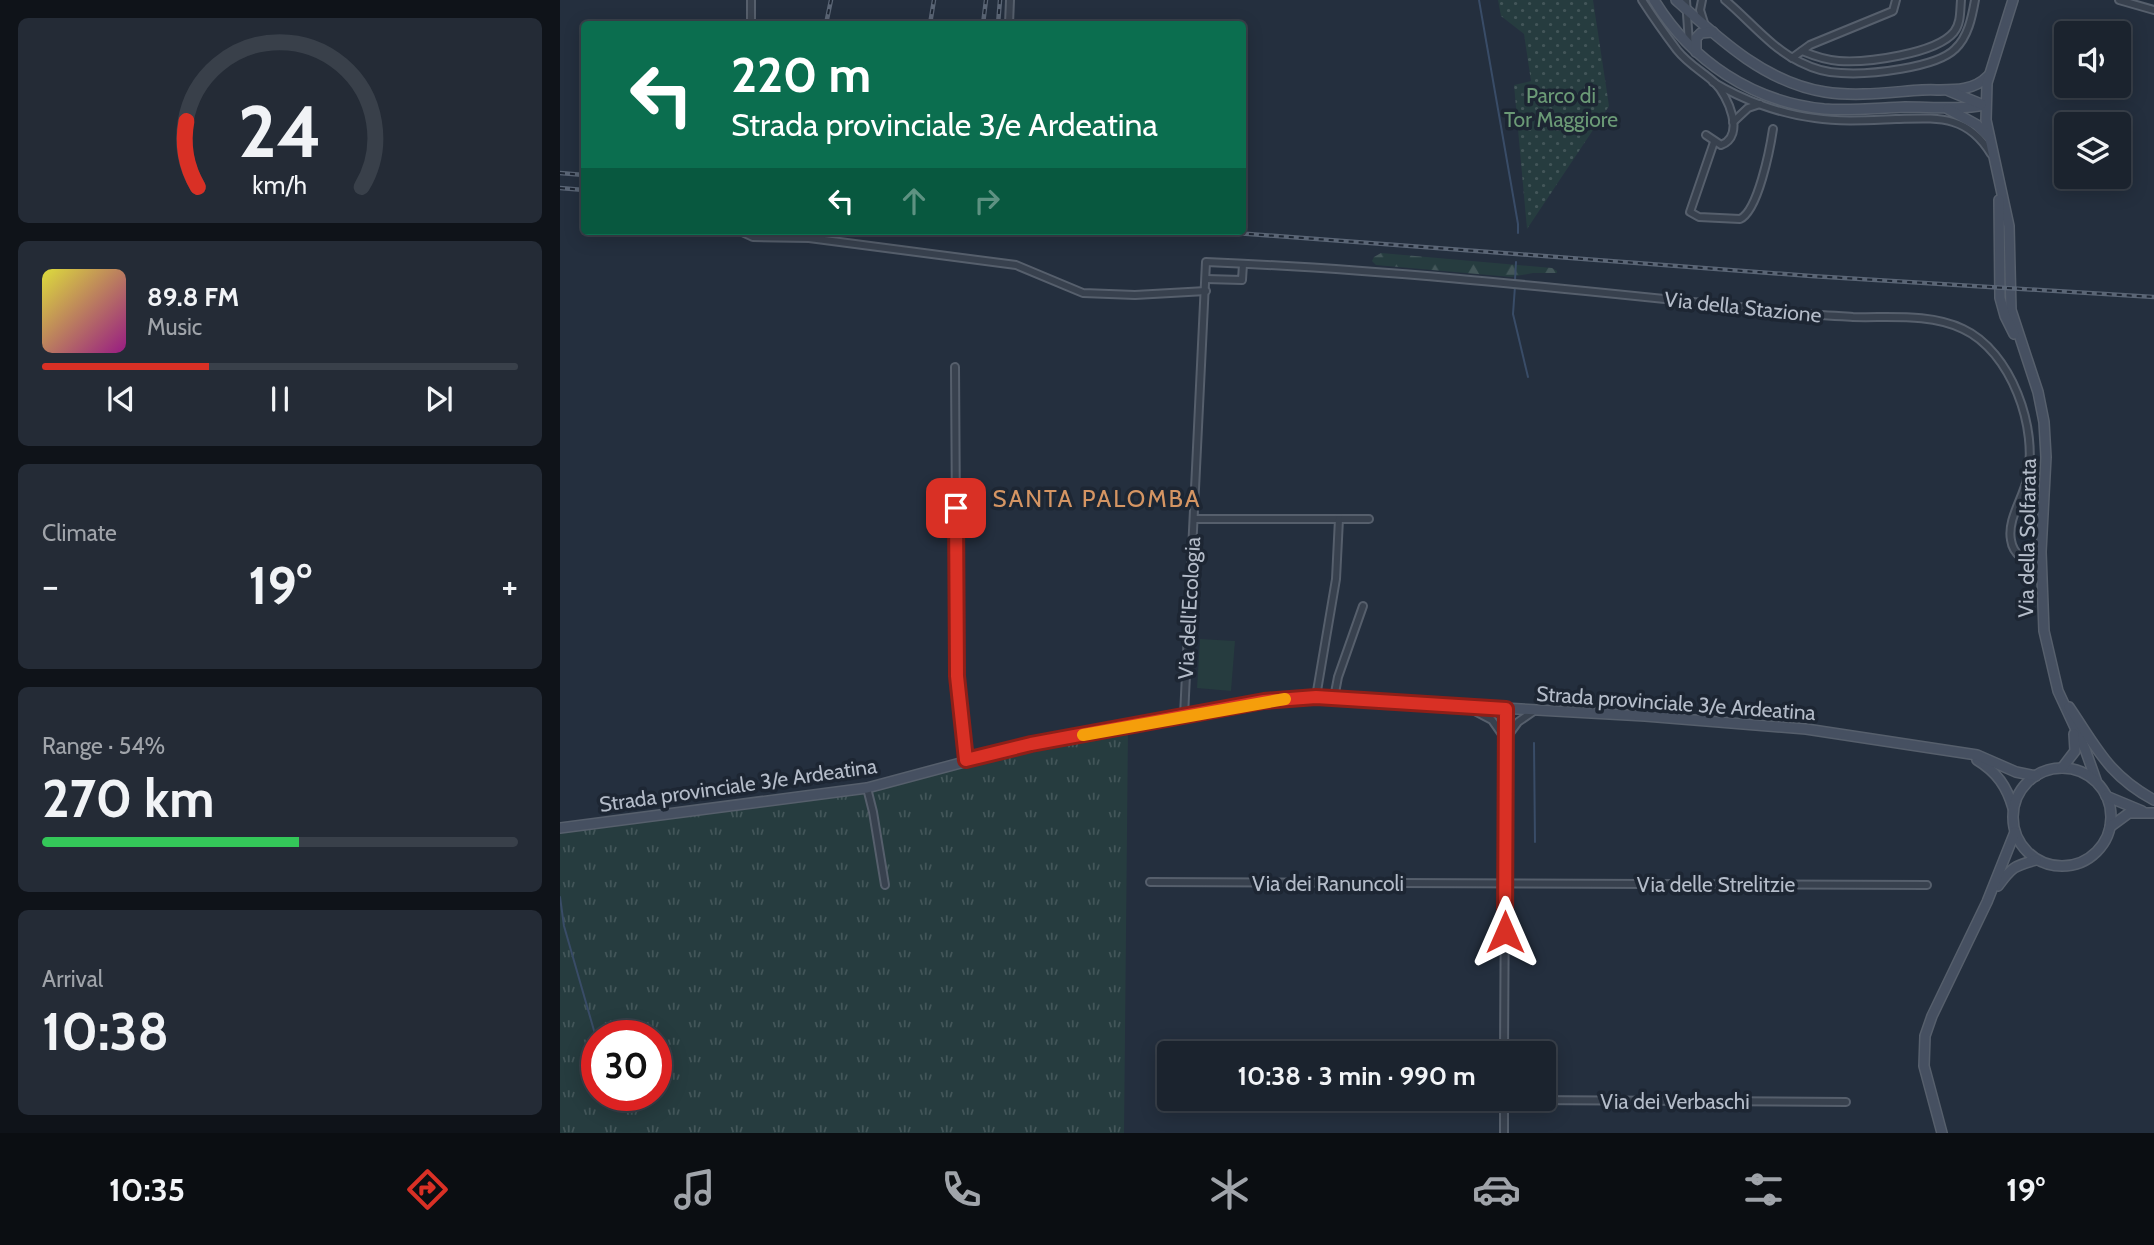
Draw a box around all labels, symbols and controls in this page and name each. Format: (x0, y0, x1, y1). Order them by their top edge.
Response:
map controls (2054, 21, 2131, 189)
button: sound (2054, 21, 2131, 98)
text: 220 m (731, 45, 871, 104)
icon: left (616, 49, 707, 140)
park label: Parco di Tor Maggiore (1504, 83, 1618, 132)
text: 24 (238, 87, 322, 175)
text: Strada provinciale 3/e Ardeatina (731, 105, 1158, 144)
button: layers (2054, 112, 2131, 189)
text: km/h (253, 169, 307, 199)
icon: left (822, 182, 860, 220)
icon: ahead (895, 182, 933, 220)
icon: right (968, 182, 1006, 220)
text: 89.8 FM (147, 281, 239, 313)
street label: Via della Stazione (1663, 286, 1823, 328)
text: Music (147, 313, 202, 341)
icon: previous (102, 380, 140, 418)
icon: pause (261, 380, 299, 418)
icon: next (420, 380, 458, 418)
street label: Via della Solfarata (2013, 458, 2041, 618)
pin (926, 478, 986, 538)
district label: SANTA PALOMBA (992, 484, 1202, 513)
icon: arrive (937, 489, 975, 527)
text: Climate (42, 519, 117, 547)
street label: Via dell'Ecologia (1173, 536, 1205, 680)
text: 19° (248, 554, 312, 617)
text: − (42, 562, 59, 609)
text: + (501, 562, 518, 609)
street label: Strada provinciale 3/e Ardeatina (1535, 681, 1817, 725)
text: Range · 54% (42, 732, 165, 760)
street label: Strada provinciale 3/e Ardeatina (598, 753, 878, 817)
text: 270 km (42, 767, 214, 830)
street label: Via dei Ranuncoli (1252, 871, 1404, 896)
street label: Via delle Strelitzie (1637, 872, 1795, 897)
position arrow (1468, 895, 1542, 969)
text: Arrival (42, 965, 103, 993)
text: 10:38 (42, 1000, 169, 1063)
speed limit sign: 30 (581, 1020, 672, 1111)
text: 10:38 · 3 min · 990 m (1238, 1060, 1475, 1092)
street label: Via dei Verbaschi (1600, 1089, 1750, 1114)
icon: directions (403, 1165, 452, 1214)
icon: music (670, 1165, 719, 1214)
icon: phone (937, 1165, 986, 1214)
icon: climate (1205, 1165, 1254, 1214)
icon: car (1472, 1165, 1521, 1214)
icon: filters (1739, 1165, 1788, 1214)
text: 10:35 (109, 1170, 185, 1209)
text: 19° (2006, 1170, 2045, 1209)

